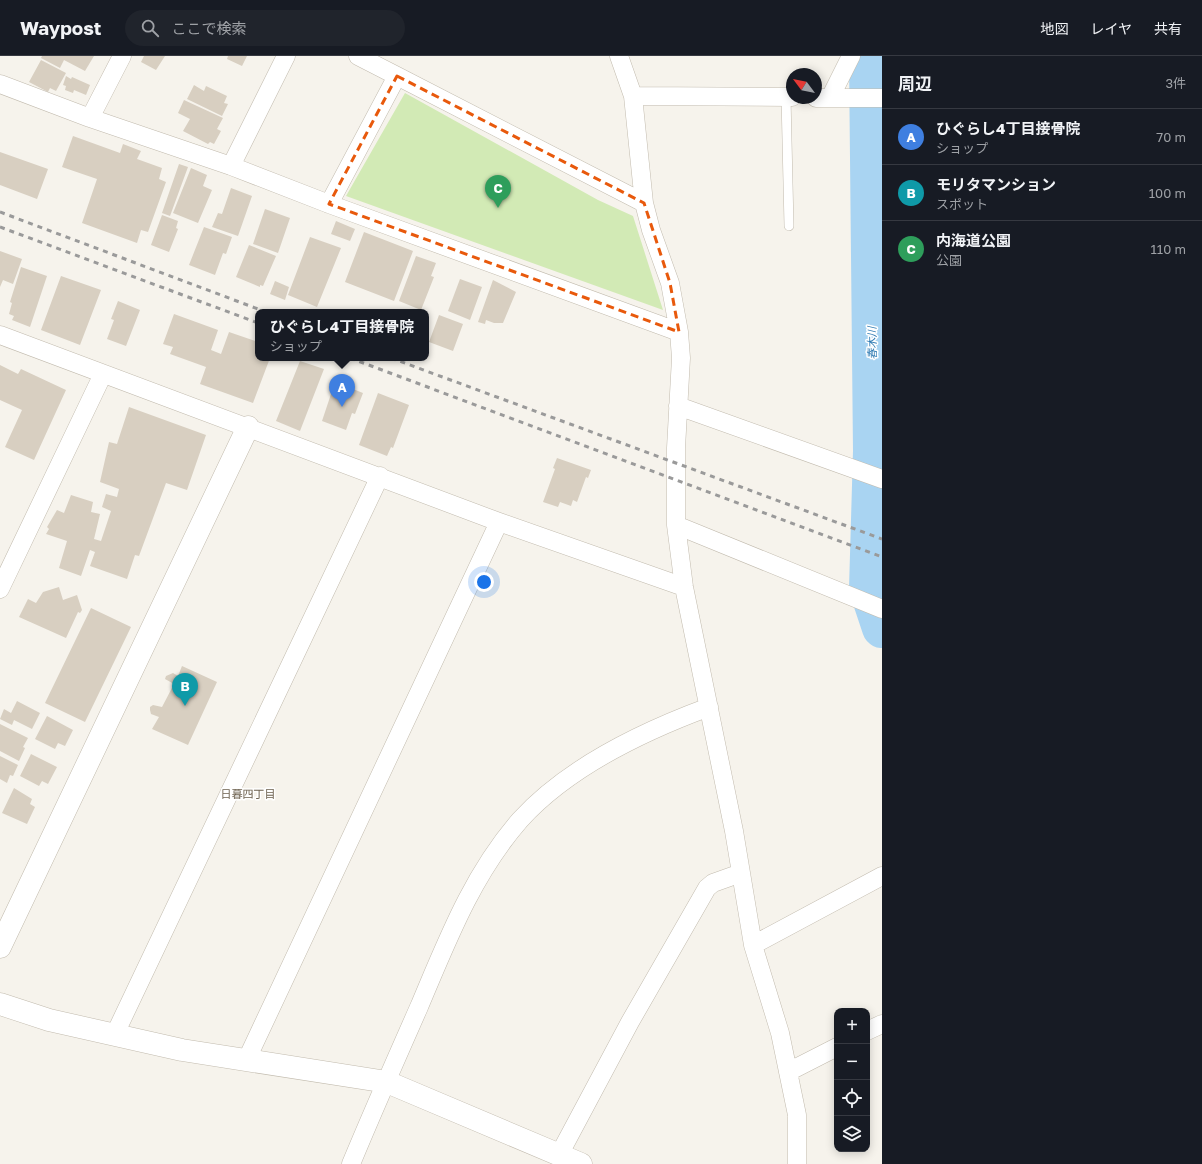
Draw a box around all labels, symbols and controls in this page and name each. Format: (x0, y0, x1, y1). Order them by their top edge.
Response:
search box (125, 10, 405, 46)
text: Waypost (20, 16, 101, 39)
icon: search (139, 17, 161, 39)
text: ここで検索 (171, 19, 246, 37)
text: 地図 (1040, 20, 1068, 37)
text: レイヤ (1090, 20, 1132, 37)
text: 共有 (1154, 20, 1182, 37)
north arrow (786, 68, 822, 104)
text: 周辺 (898, 73, 932, 94)
text: 3件 (1165, 75, 1186, 91)
text: ひぐらし4丁目接骨院 (936, 119, 1080, 137)
text: A (906, 129, 916, 145)
text: 70 m (1156, 129, 1186, 145)
text: ショップ (936, 140, 988, 156)
pin: C (485, 175, 511, 208)
text: モリタマンション (936, 175, 1056, 193)
text: B (906, 185, 916, 201)
text: 100 m (1149, 185, 1186, 201)
text: スポット (936, 196, 988, 212)
text: 内海道公園 (936, 231, 1011, 249)
text: C (906, 241, 916, 257)
text: 110 m (1151, 241, 1186, 257)
text: 公園 (936, 252, 962, 268)
popup (255, 309, 429, 361)
text: ひぐらし4丁目接骨院 (270, 317, 414, 335)
water label: 春木川 (865, 325, 878, 360)
text: ショップ (270, 338, 322, 354)
pin: A (329, 374, 355, 407)
your location (474, 572, 494, 592)
pin: B (172, 673, 198, 706)
district label: 日暮四丁目 (221, 787, 276, 800)
map controls (834, 1008, 870, 1152)
button: + (834, 1008, 870, 1044)
button: − (834, 1044, 870, 1080)
button: locate (834, 1080, 870, 1116)
button: layers (834, 1116, 870, 1152)

